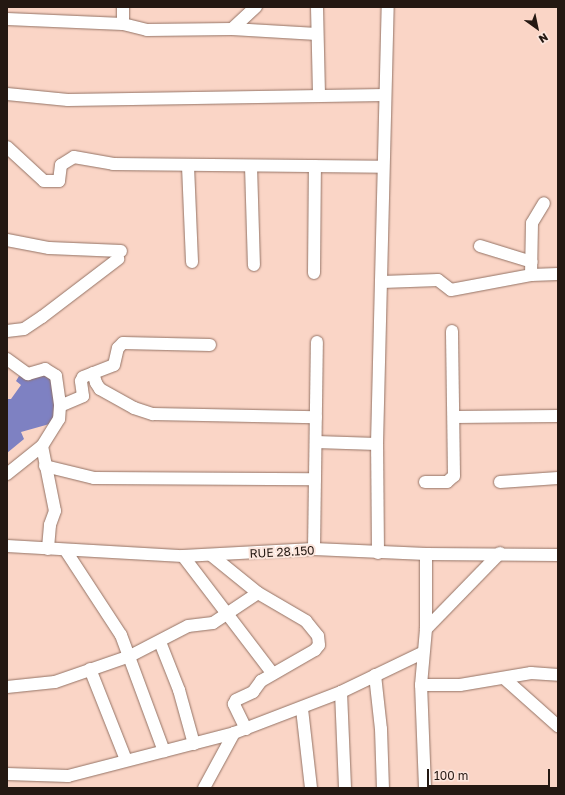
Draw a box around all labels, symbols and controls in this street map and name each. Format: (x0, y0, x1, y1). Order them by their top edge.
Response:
north arrow (517, 8, 557, 48)
text: N (537, 31, 551, 46)
street label: RUE 28.150 (249, 543, 315, 561)
scale bar (429, 761, 552, 787)
text: 100 m (434, 768, 468, 783)

